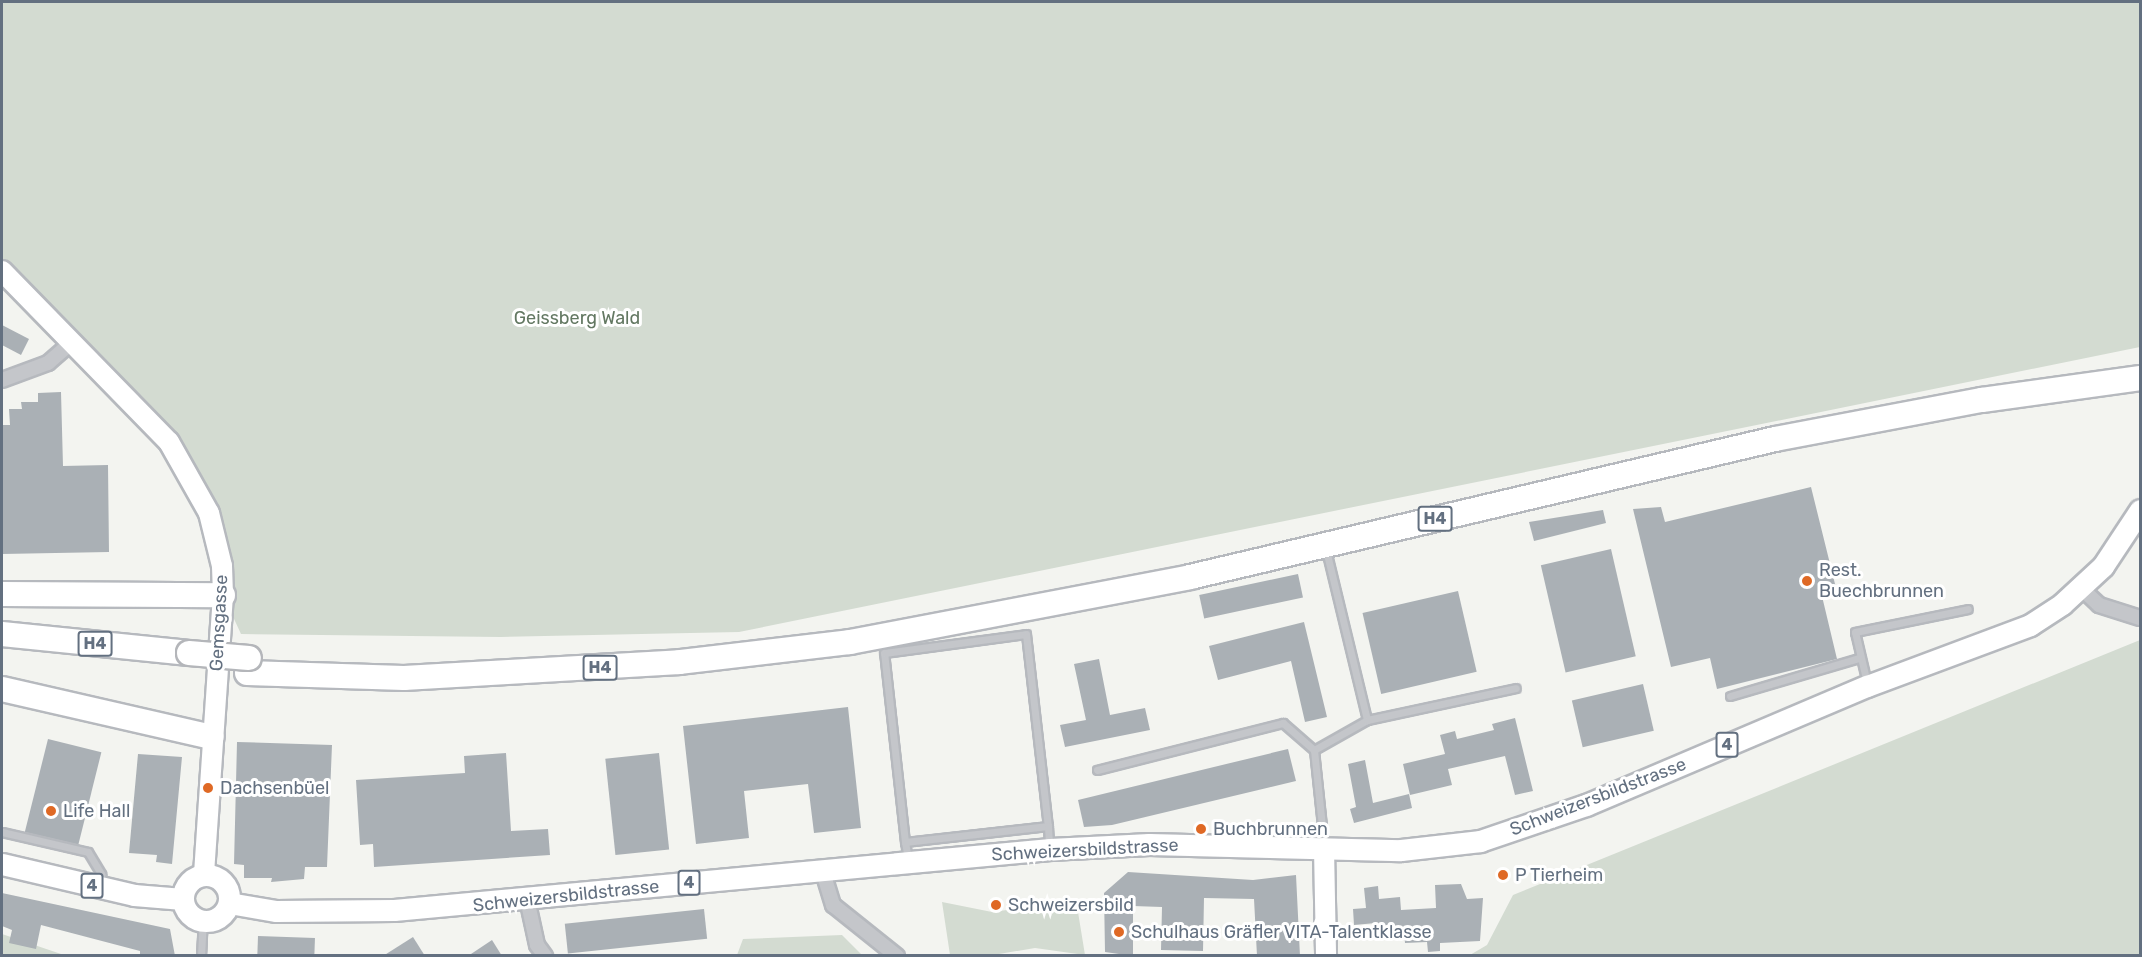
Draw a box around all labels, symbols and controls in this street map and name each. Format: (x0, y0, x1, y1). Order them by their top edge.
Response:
park label: Geissberg Wald (514, 307, 640, 329)
road number: H4 (1417, 506, 1453, 532)
place label: Rest. Buechbrunnen (1819, 560, 1944, 602)
street label: Gemsgasse (206, 574, 232, 672)
marker: Rest. Buechbrunnen (1800, 574, 1814, 588)
road number: H4 (77, 631, 113, 657)
road number: H4 (582, 655, 618, 681)
road number: 4 (1715, 732, 1739, 758)
street label: Schweizersbildstrasse (1507, 753, 1689, 841)
place label: Dachsenbüel (220, 777, 329, 799)
marker: Dachsenbüel (201, 781, 215, 795)
place label: Life Hall (63, 800, 130, 822)
marker: Life Hall (44, 804, 58, 818)
place label: Buchbrunnen (1213, 818, 1328, 840)
marker: Buchbrunnen (1194, 822, 1208, 836)
street label: Schweizersbildstrasse (991, 834, 1179, 866)
place label: P Tierheim (1515, 864, 1604, 886)
marker: P Tierheim (1496, 868, 1510, 882)
road number: 4 (677, 870, 701, 896)
road number: 4 (80, 873, 104, 899)
street label: Schweizersbildstrasse (472, 875, 660, 917)
place label: Schweizersbild (1008, 894, 1134, 916)
marker: Schweizersbild (989, 898, 1003, 912)
place label: Schulhaus Gräfler VITA-Talentklasse (1131, 921, 1433, 943)
marker: Schulhaus Gräfler VITA-Talentklasse (1112, 925, 1126, 939)

